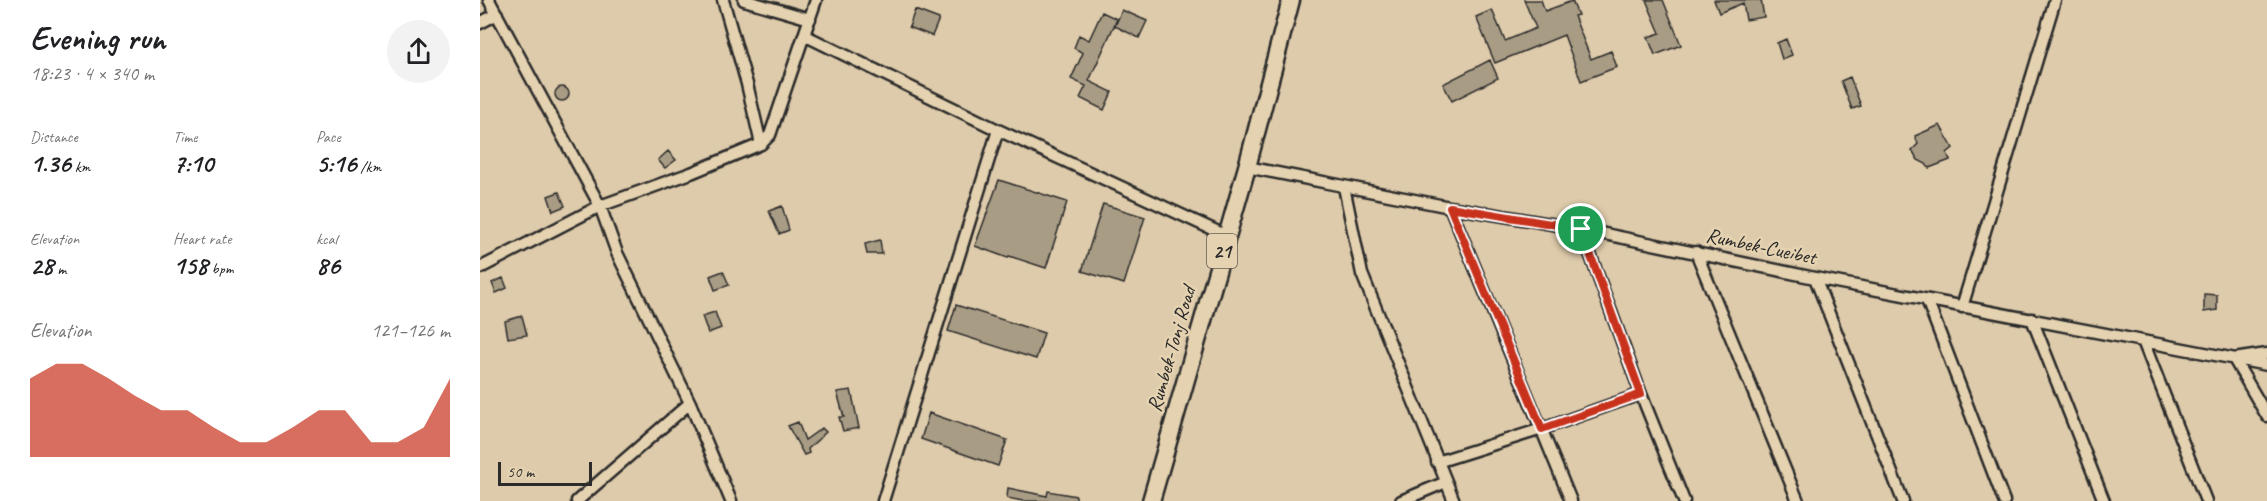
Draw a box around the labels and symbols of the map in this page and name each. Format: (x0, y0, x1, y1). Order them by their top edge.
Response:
pin (1555, 203, 1606, 254)
street label: Rumbek-Cueibet (1704, 222, 1820, 271)
road number: 21 (1207, 234, 1237, 268)
street label: Rumbek-Tonj Road (1141, 281, 1202, 415)
scale bar (498, 459, 592, 486)

